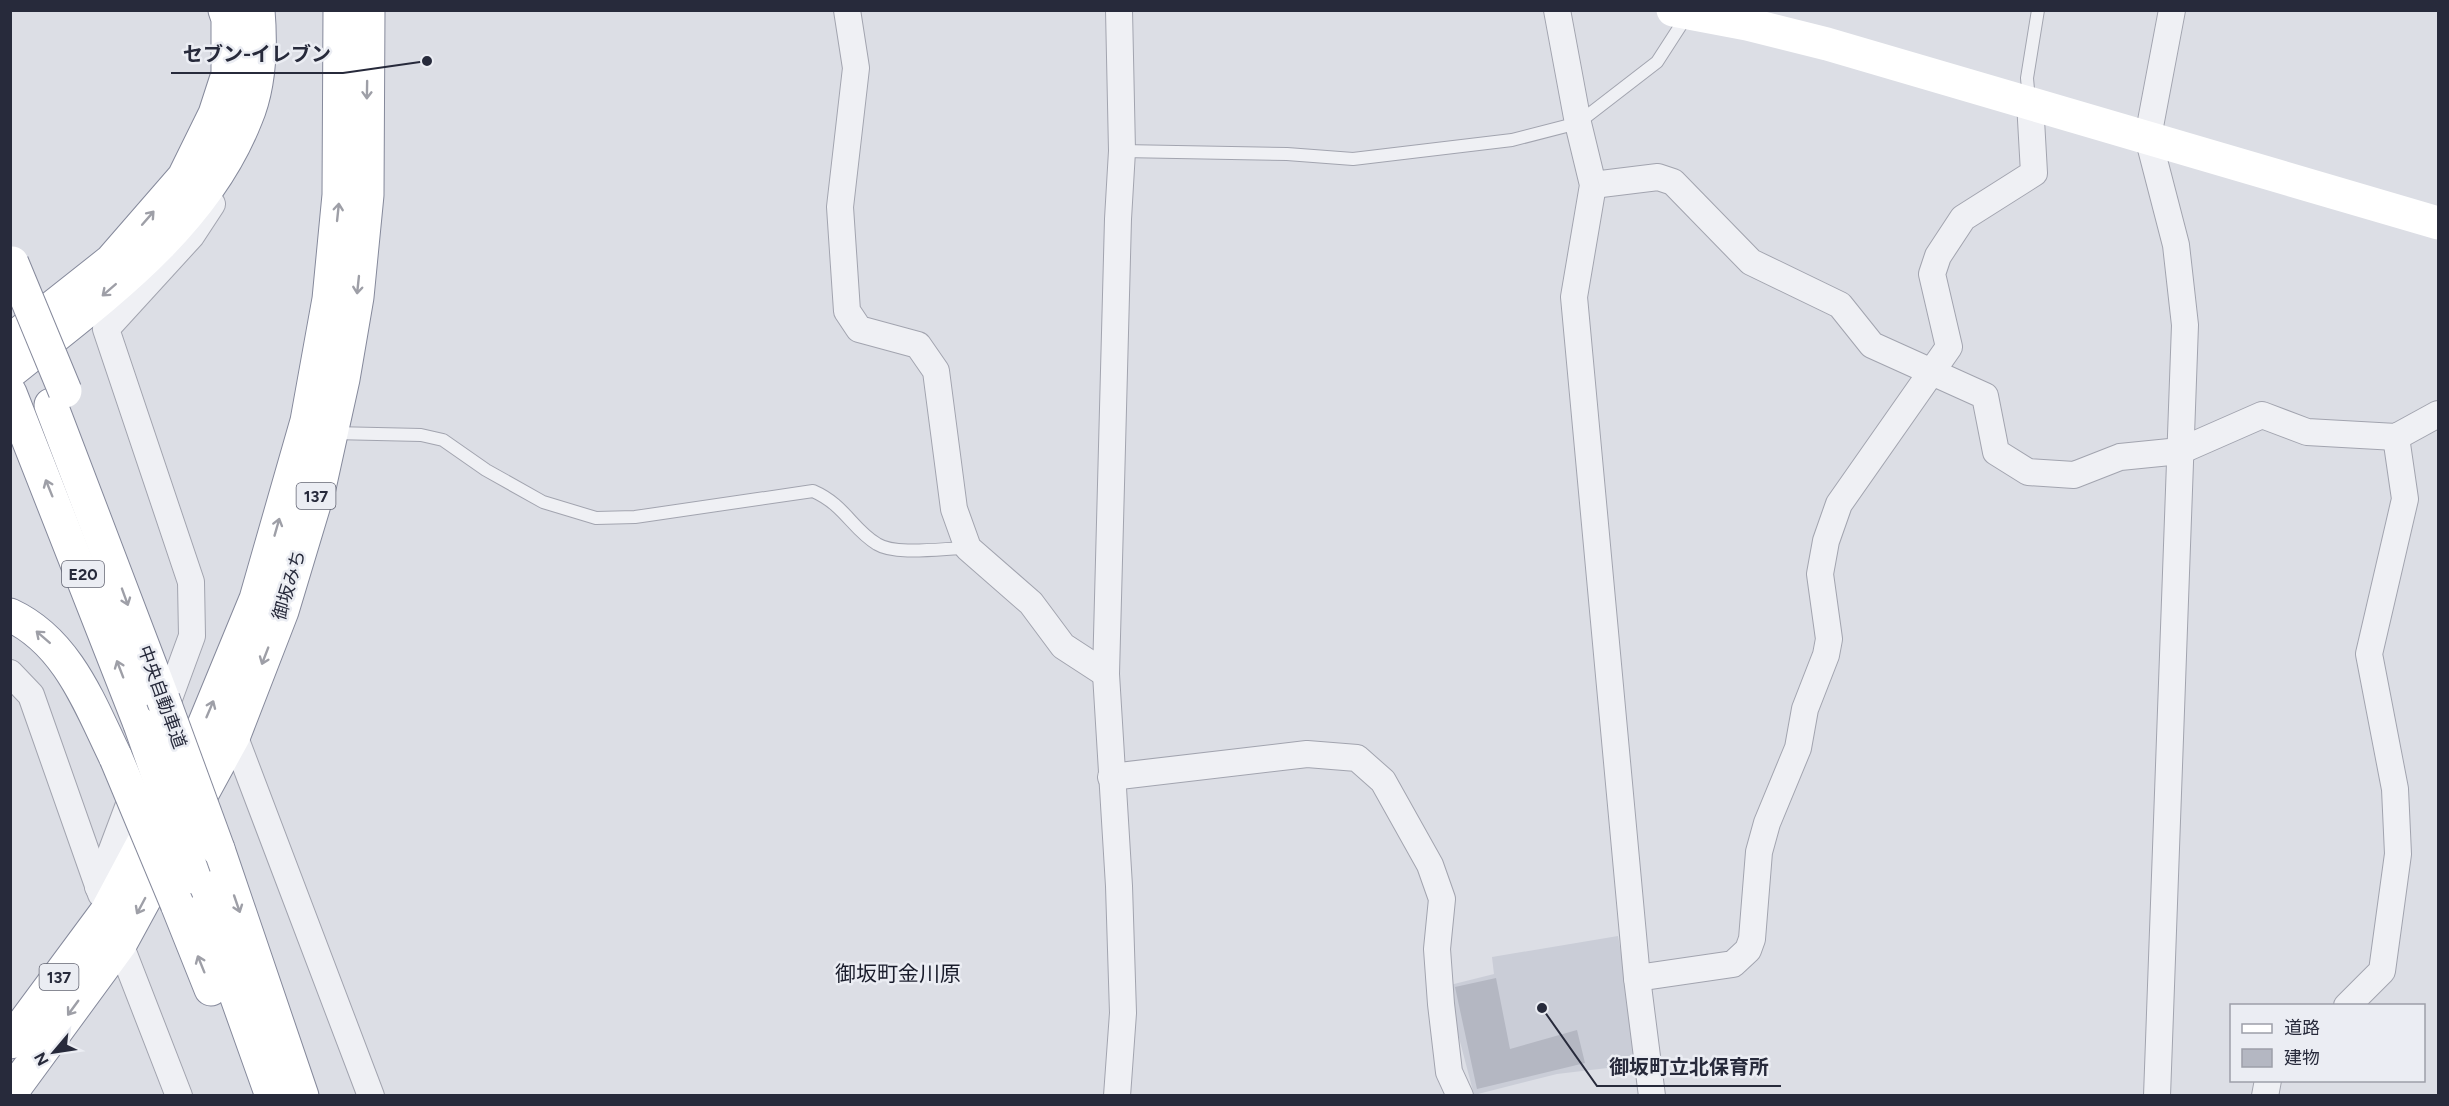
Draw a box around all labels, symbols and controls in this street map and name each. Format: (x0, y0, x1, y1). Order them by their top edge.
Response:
callout: セブン-イレブン (171, 35, 343, 73)
text: セブン-イレブン (183, 42, 331, 66)
one-way arrow (361, 79, 373, 99)
one-way arrow (333, 203, 344, 223)
one-way arrow (141, 211, 155, 226)
one-way arrow (352, 274, 363, 294)
one-way arrow (102, 283, 117, 297)
one-way arrow (42, 479, 53, 497)
road number: 137 (296, 483, 336, 509)
one-way arrow (272, 517, 283, 536)
street label: 御坂みち (268, 547, 310, 623)
road number: E20 (62, 561, 104, 587)
one-way arrow (120, 587, 131, 606)
one-way arrow (35, 631, 51, 645)
street label: 中央自動車道 (133, 642, 191, 752)
one-way arrow (258, 646, 269, 665)
one-way arrow (113, 660, 124, 679)
one-way arrow (205, 701, 216, 719)
one-way arrow (232, 895, 243, 913)
one-way arrow (135, 896, 146, 914)
one-way arrow (195, 955, 206, 974)
district label: 御坂町金川原 (835, 961, 961, 986)
road number: 137 (40, 964, 78, 990)
one-way arrow (67, 999, 79, 1015)
legend (2230, 1004, 2425, 1082)
text: 道路 (2284, 1017, 2320, 1039)
north arrow (24, 1022, 84, 1082)
text: 建物 (2284, 1047, 2320, 1069)
callout: 御坂町立北保育所 (1597, 1048, 1781, 1086)
text: N (30, 1049, 53, 1069)
text: 御坂町立北保育所 (1609, 1055, 1769, 1079)

